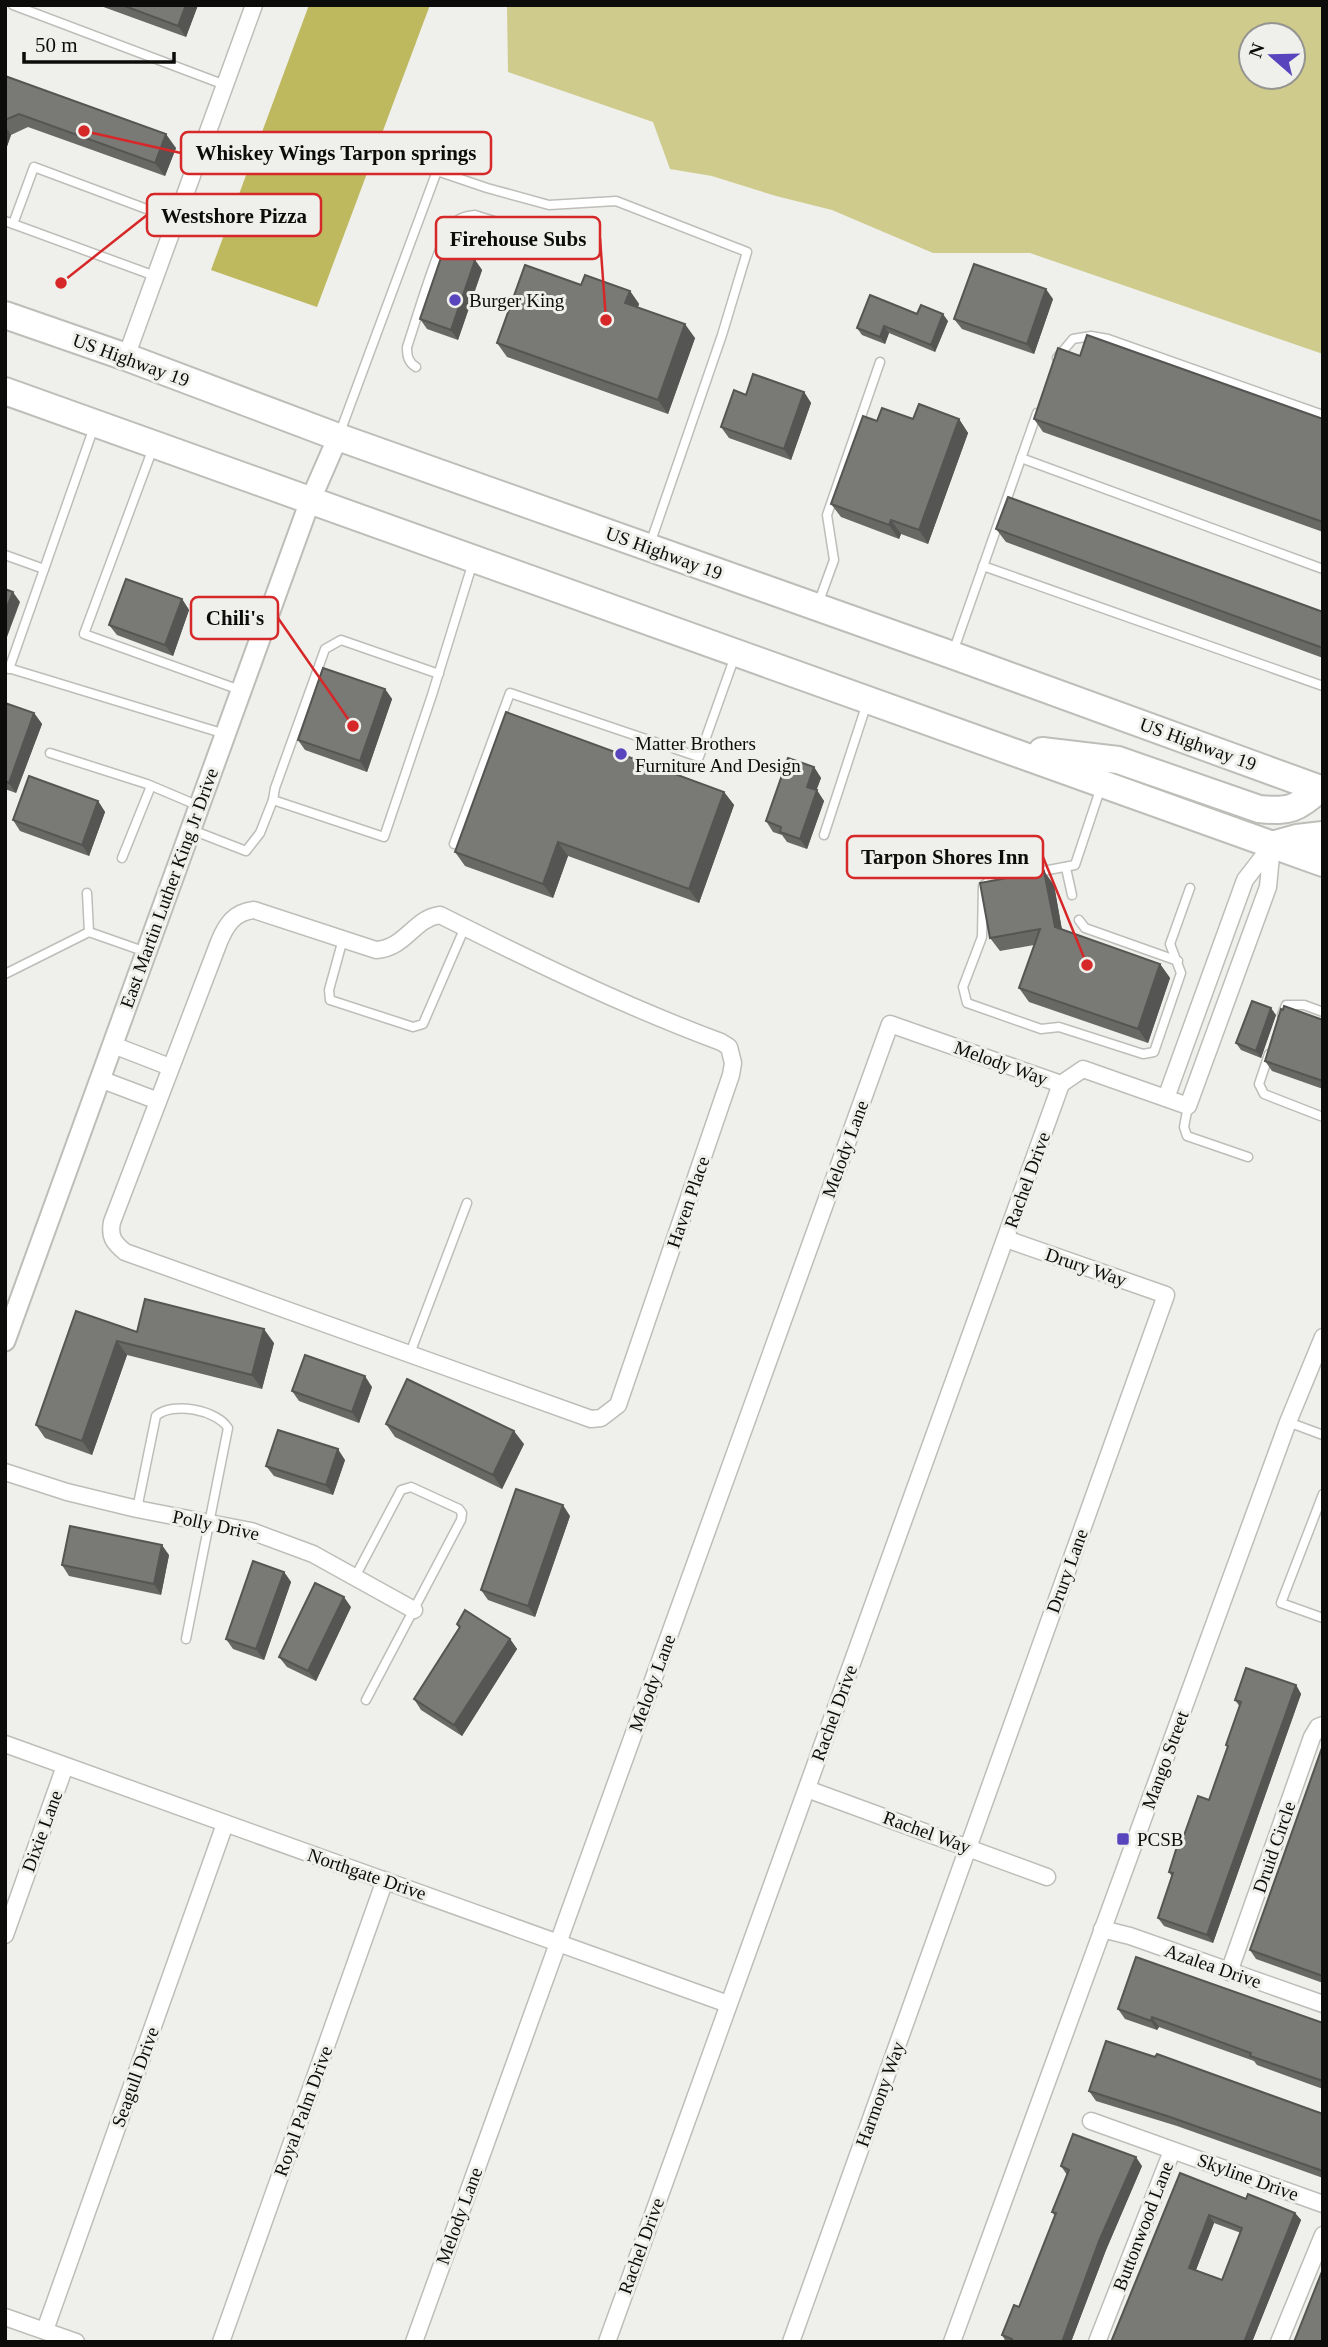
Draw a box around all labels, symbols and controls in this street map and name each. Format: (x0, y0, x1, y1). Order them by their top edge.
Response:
scale bar (24, 21, 175, 65)
north arrow (1237, 21, 1307, 91)
text: 50 m (35, 33, 78, 57)
text: N (1244, 40, 1269, 60)
callout: Whiskey Wings Tarpon springs (181, 132, 491, 174)
text: Whiskey Wings Tarpon springs (195, 141, 477, 165)
callout: Westshore Pizza (147, 194, 321, 236)
text: Westshore Pizza (161, 204, 307, 228)
callout: Firehouse Subs (436, 217, 600, 259)
text: Firehouse Subs (450, 227, 586, 251)
place label: Burger King (469, 290, 565, 311)
marker: Burger King (447, 292, 463, 308)
street label: US Highway 19 (70, 329, 192, 391)
street label: US Highway 19 (603, 522, 725, 584)
callout: Chili's (191, 597, 278, 639)
text: Chili's (206, 606, 264, 630)
street label: US Highway 19 (1137, 713, 1259, 775)
place label: Matter Brothers Furniture And Design (635, 733, 801, 776)
marker: Matter Brothers Furniture And Design (613, 746, 629, 762)
street label: East Martin Luther King Jr Drive (116, 765, 222, 1011)
callout: Tarpon Shores Inn (847, 836, 1043, 878)
text: Tarpon Shores Inn (861, 845, 1029, 869)
street label: Melody Way (951, 1036, 1051, 1090)
street label: Melody Lane (818, 1098, 872, 1200)
street label: Rachel Drive (1000, 1129, 1054, 1231)
street label: Haven Place (663, 1153, 713, 1251)
street label: Drury Way (1043, 1243, 1130, 1291)
street label: Polly Drive (171, 1506, 261, 1544)
street label: Drury Lane (1042, 1526, 1092, 1616)
street label: Melody Lane (625, 1632, 679, 1734)
street label: Rachel Drive (807, 1662, 861, 1764)
street label: Mango Street (1138, 1707, 1193, 1812)
street label: Dixie Lane (18, 1788, 66, 1874)
street label: Druid Circle (1249, 1798, 1299, 1896)
street label: Rachel Way (880, 1806, 974, 1858)
place label: PCSB (1137, 1829, 1183, 1850)
marker: PCSB (1115, 1831, 1131, 1847)
street label: Northgate Drive (305, 1844, 429, 1904)
street label: Azalea Drive (1162, 1940, 1264, 1992)
street label: Seagull Drive (107, 2024, 163, 2130)
street label: Harmony Way (851, 2038, 909, 2150)
street label: Royal Palm Drive (270, 2043, 336, 2179)
street label: Skyline Drive (1195, 2149, 1301, 2205)
street label: Buttonwood Lane (1109, 2158, 1177, 2294)
street label: Melody Lane (432, 2165, 486, 2267)
street label: Rachel Drive (614, 2195, 668, 2297)

